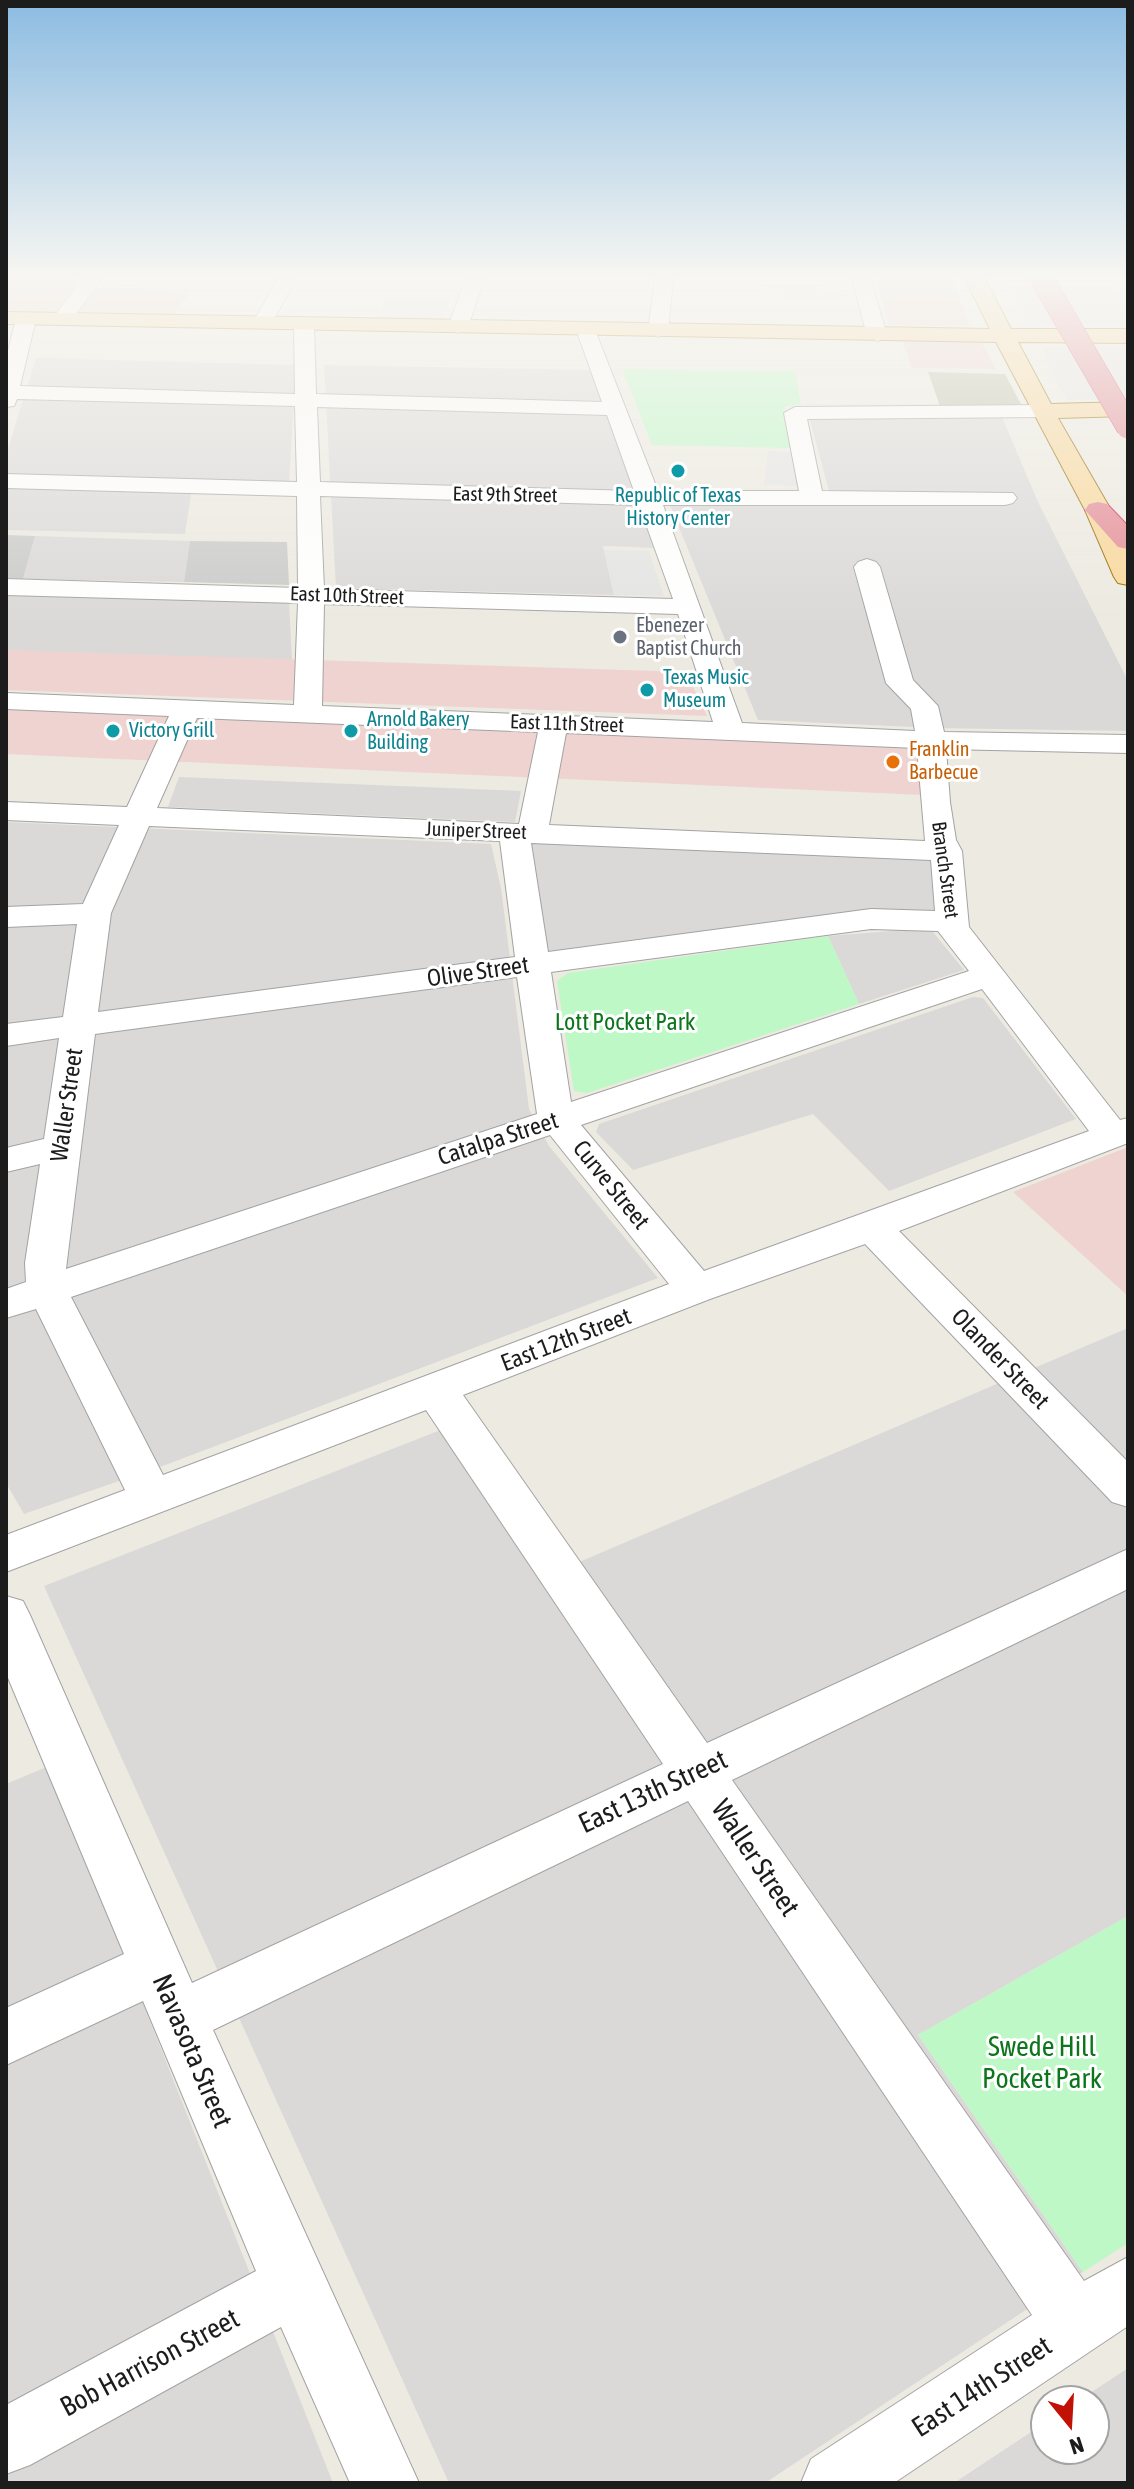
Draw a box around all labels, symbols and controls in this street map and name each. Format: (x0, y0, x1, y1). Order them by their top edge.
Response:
marker: Republic of Texas History Center (669, 462, 687, 480)
street label: East 9th Street (452, 482, 558, 508)
place label: Republic of Texas History Center (615, 484, 741, 531)
street label: East 10th Street (289, 582, 405, 610)
place label: Ebenezer Baptist Church (636, 614, 742, 661)
marker: Ebenezer Baptist Church (611, 628, 629, 646)
place label: Texas Music Museum (663, 666, 749, 713)
marker: Texas Music Museum (638, 681, 656, 699)
place label: Arnold Bakery Building (367, 708, 470, 755)
street label: East 11th Street (509, 710, 625, 738)
place label: Victory Grill (129, 719, 214, 743)
marker: Victory Grill (104, 722, 122, 740)
marker: Arnold Bakery Building (342, 722, 360, 740)
place label: Franklin Barbecue (909, 738, 978, 785)
marker: Franklin Barbecue (884, 753, 902, 771)
street label: Juniper Street (425, 817, 527, 845)
street label: Branch Street (926, 820, 964, 920)
street label: Olive Street (425, 951, 531, 993)
park label: Lott Pocket Park (555, 1008, 695, 1036)
street label: Waller Street (45, 1046, 89, 1164)
street label: Catalpa Street (434, 1106, 562, 1172)
street label: Curve Street (566, 1135, 656, 1235)
street label: East 12th Street (497, 1302, 635, 1378)
street label: Olander Street (945, 1303, 1055, 1415)
street label: East 13th Street (573, 1743, 733, 1841)
street label: Waller Street (704, 1793, 806, 1923)
street label: Navasota Street (145, 1969, 239, 2133)
park label: Swede Hill Pocket Park (982, 2030, 1102, 2096)
street label: Bob Harrison Street (55, 2302, 245, 2424)
street label: East 14th Street (906, 2329, 1058, 2445)
north arrow (1030, 2385, 1110, 2465)
text: N (1067, 2432, 1087, 2460)

